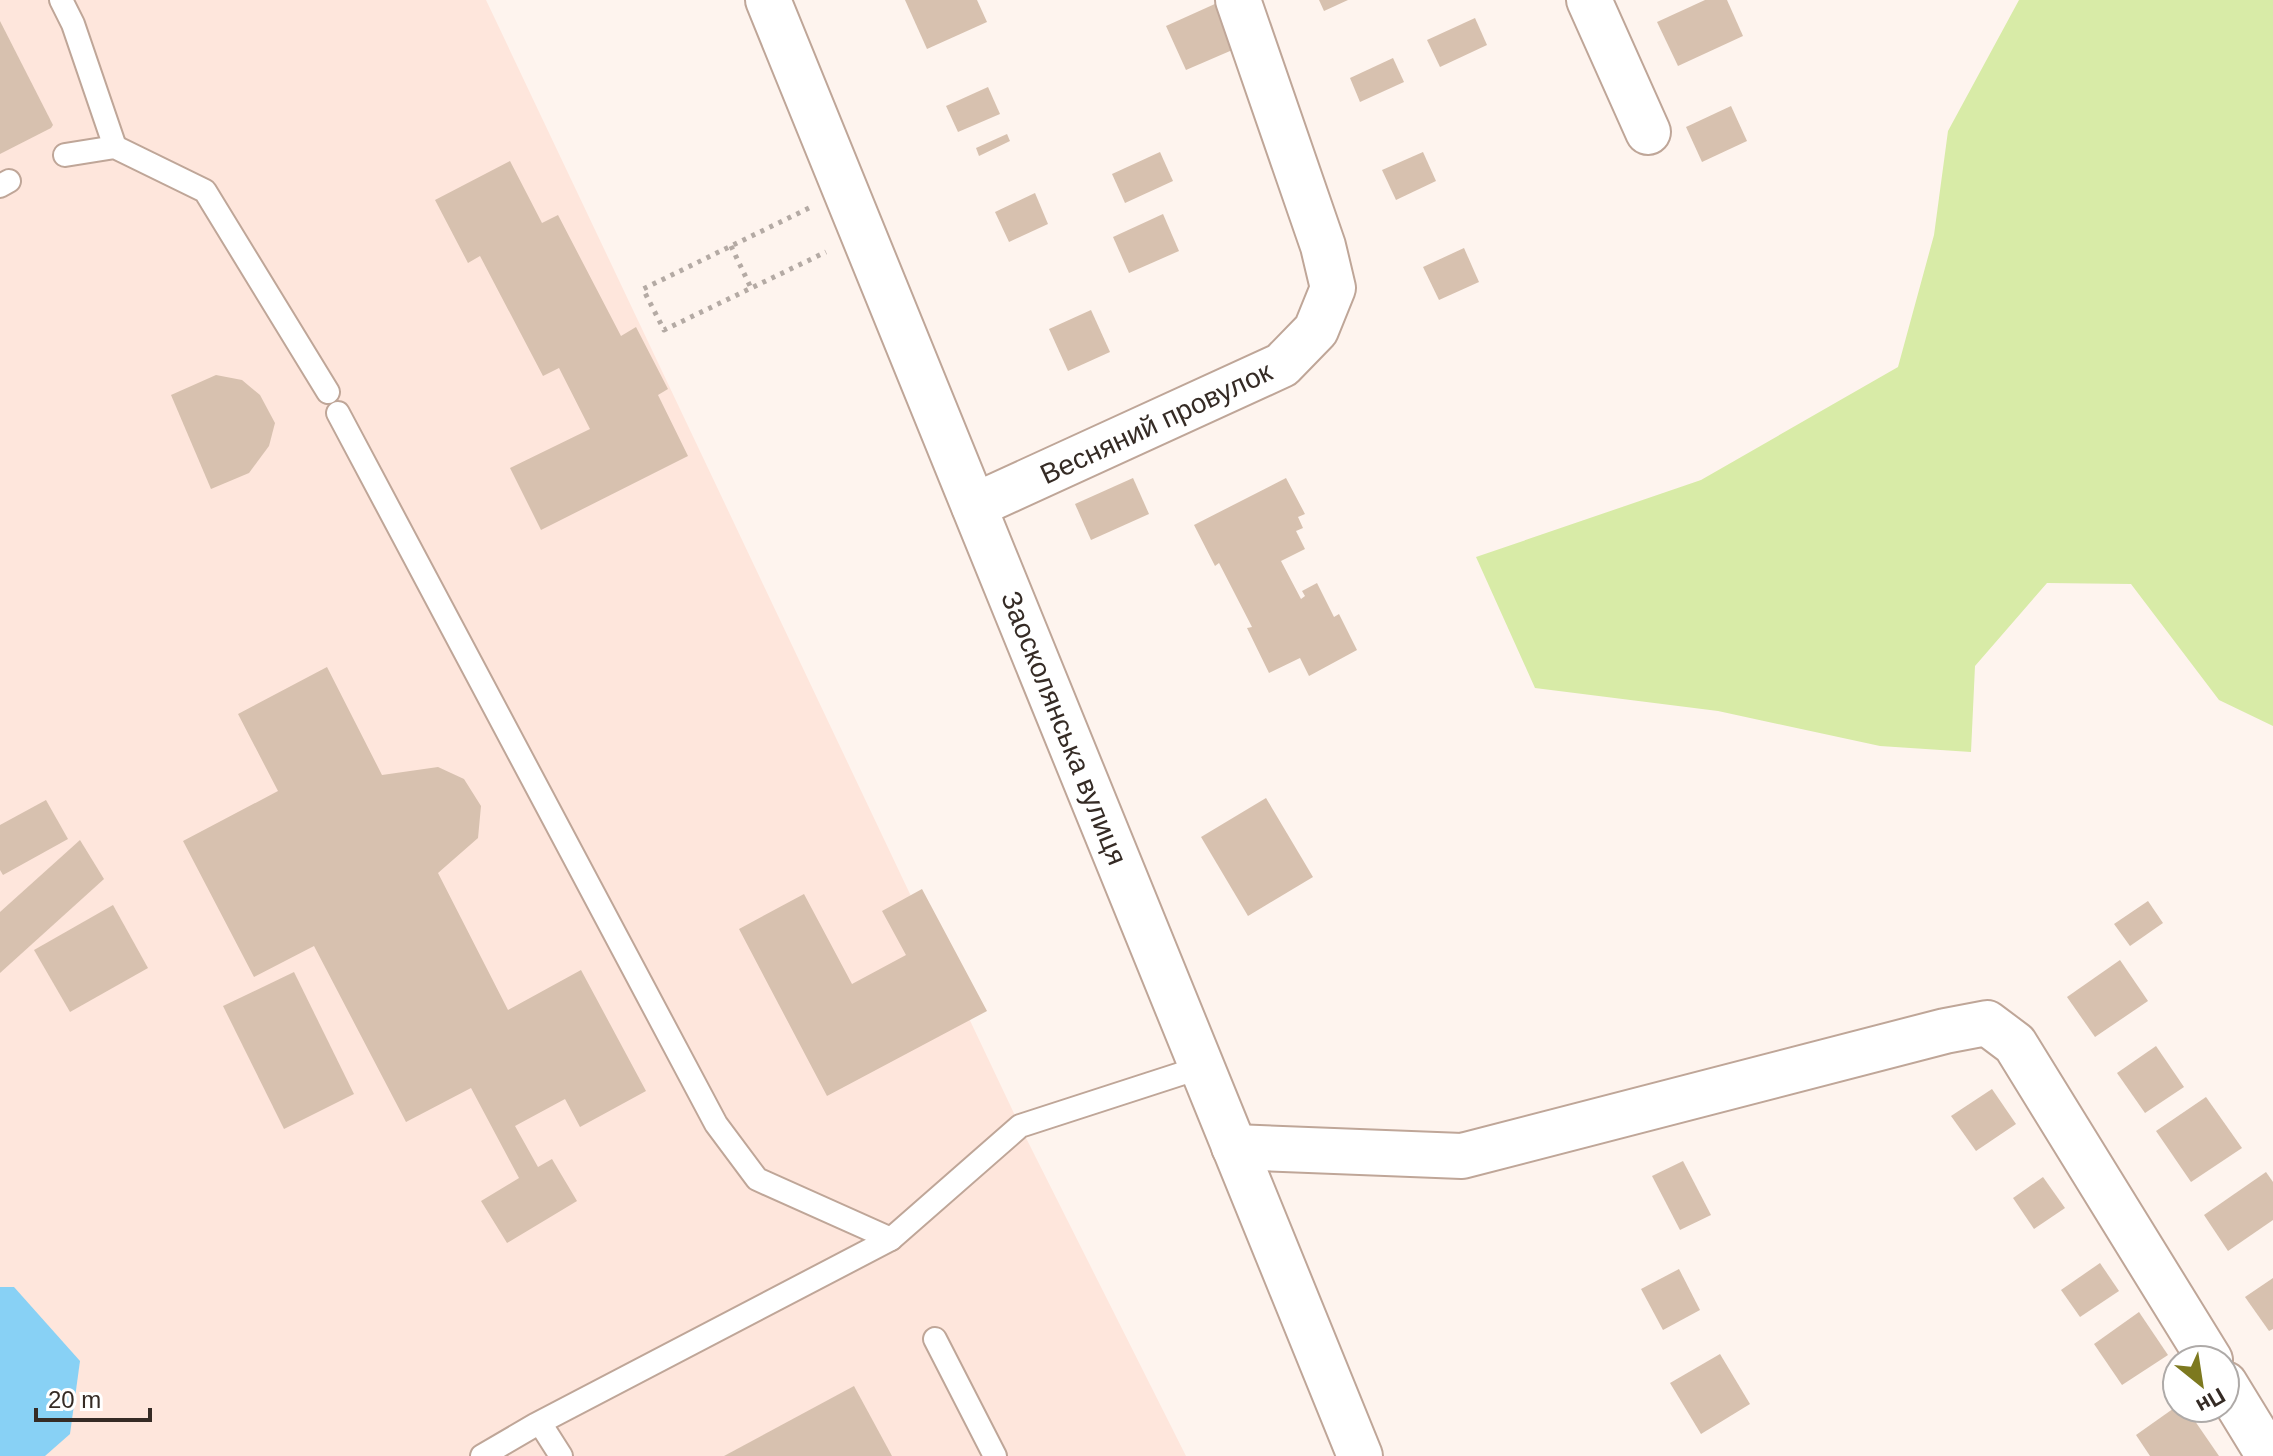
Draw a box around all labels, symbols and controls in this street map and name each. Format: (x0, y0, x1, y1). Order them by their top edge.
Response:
street label: Весняний провулок (1035, 355, 1277, 490)
street label: Заосколянська вулиця (995, 587, 1133, 869)
north arrow (2161, 1344, 2241, 1424)
scale bar (36, 1372, 150, 1422)
text: Пн (2192, 1383, 2230, 1419)
text: 20 m (48, 1386, 101, 1413)

